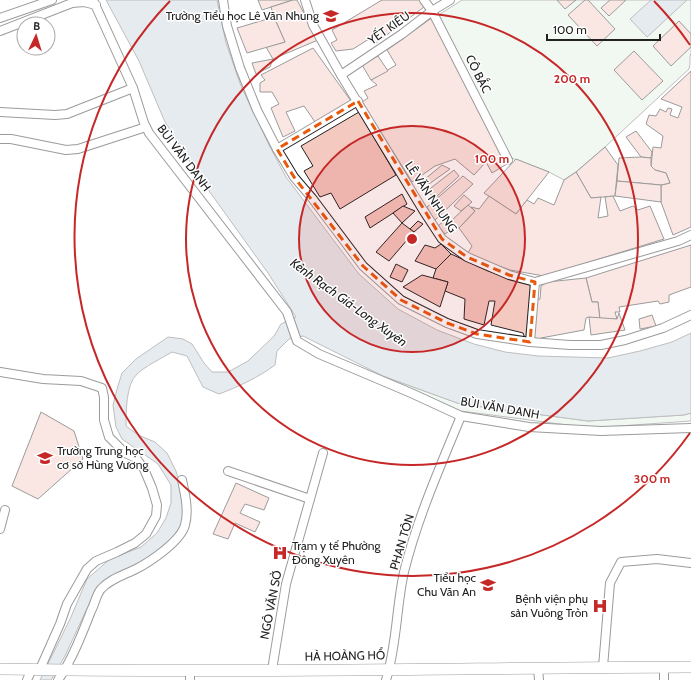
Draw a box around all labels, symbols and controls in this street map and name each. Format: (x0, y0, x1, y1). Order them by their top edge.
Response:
school or university icon: Trường Tiểu học Lê Văn Nhung (322, 7, 340, 25)
place label: Trường Tiểu học Lê Văn Nhung (166, 8, 320, 23)
street label: YẾT KIÊU (364, 8, 413, 48)
north arrow (16, 16, 56, 56)
scale bar (547, 16, 660, 42)
text: B (33, 19, 41, 33)
text: 100 m (553, 22, 587, 37)
street label: CÔ BẮC (462, 52, 495, 95)
text: 200 m (554, 71, 590, 86)
street label: BÙI VĂN DANH (154, 121, 214, 194)
text: 100 m (475, 151, 509, 166)
street label: LÊ VĂN NHUNG (402, 158, 461, 235)
centre of rings (405, 232, 419, 246)
water label: Kênh Rạch Giá-Long Xuyên (288, 254, 410, 350)
street label: BÙI VĂN DANH (459, 393, 541, 422)
place label: Trường Trung học cơ sở Hùng Vương (57, 443, 149, 472)
school or university icon: Trường Trung học cơ sở Hùng Vương (36, 449, 54, 467)
text: 300 m (634, 471, 670, 486)
street label: PHAN TÔN (386, 512, 417, 572)
place label: Trạm y tế Phường Đông Xuyên (292, 538, 382, 567)
hospital icon: Trạm y tế Phường Đông Xuyên (271, 544, 289, 562)
street label: NGÔ VĂN SỞ (256, 569, 285, 641)
place label: Tiểu học Chu Văn An (417, 570, 477, 599)
school or university icon: Tiểu học Chu Văn An (479, 576, 497, 594)
place label: Bệnh viện phụ sản Vuông Tròn (510, 591, 588, 620)
hospital icon: Bệnh viện phụ sản Vuông Tròn (591, 597, 609, 615)
street label: HÀ HOÀNG HỔ (305, 646, 385, 664)

